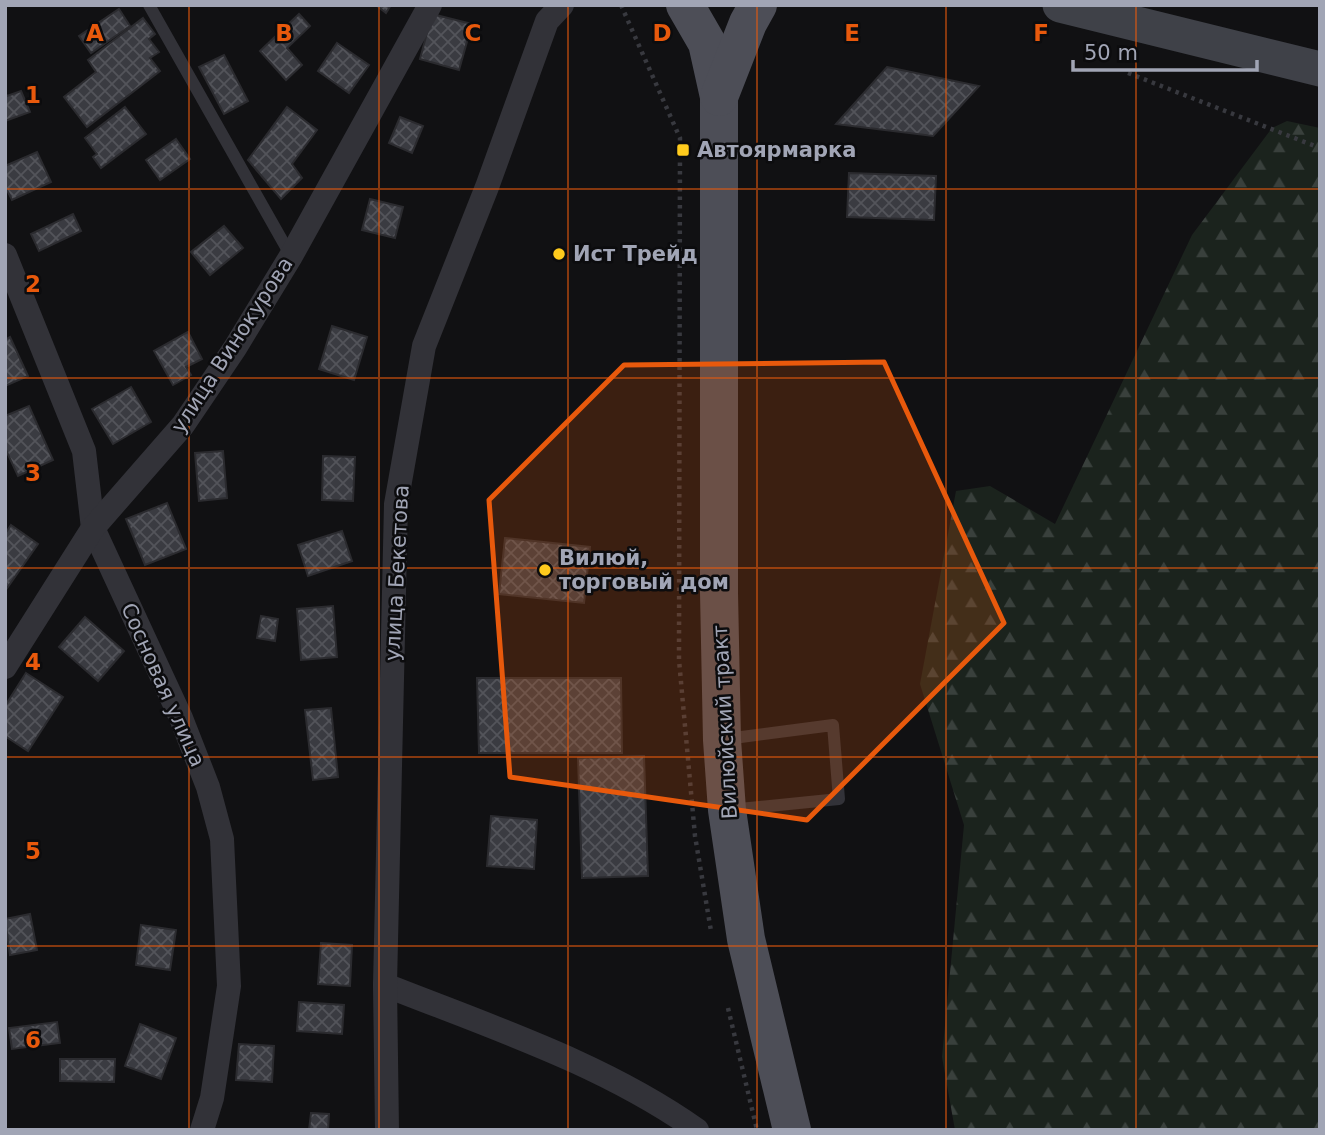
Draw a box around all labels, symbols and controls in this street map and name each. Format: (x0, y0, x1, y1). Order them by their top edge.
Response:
text: A (86, 20, 104, 46)
text: B (275, 20, 293, 46)
text: C (465, 20, 481, 46)
text: D (652, 20, 672, 46)
text: E (844, 20, 860, 46)
text: F (1033, 20, 1049, 46)
scale bar (1073, 28, 1257, 72)
text: 50 m (1084, 41, 1138, 65)
text: 1 (25, 82, 41, 108)
place label: Автоярмарка (697, 138, 856, 162)
marker: Автоярмарка (675, 142, 691, 158)
place label: Ист Трейд (573, 242, 698, 266)
marker: Ист Трейд (551, 246, 567, 262)
street label: улица Винокурова (166, 253, 298, 437)
text: 2 (25, 271, 41, 297)
text: 3 (25, 460, 41, 486)
street label: улица Бекетова (380, 484, 414, 662)
place label: Вилюй, торговый дом (559, 546, 729, 594)
marker: Вилюй, торговый дом (537, 562, 553, 578)
street label: Сосновая улица (116, 599, 210, 771)
street label: Вилюйский тракт (708, 624, 742, 820)
text: 4 (25, 649, 41, 675)
text: 5 (25, 838, 41, 864)
text: 6 (25, 1027, 41, 1053)

